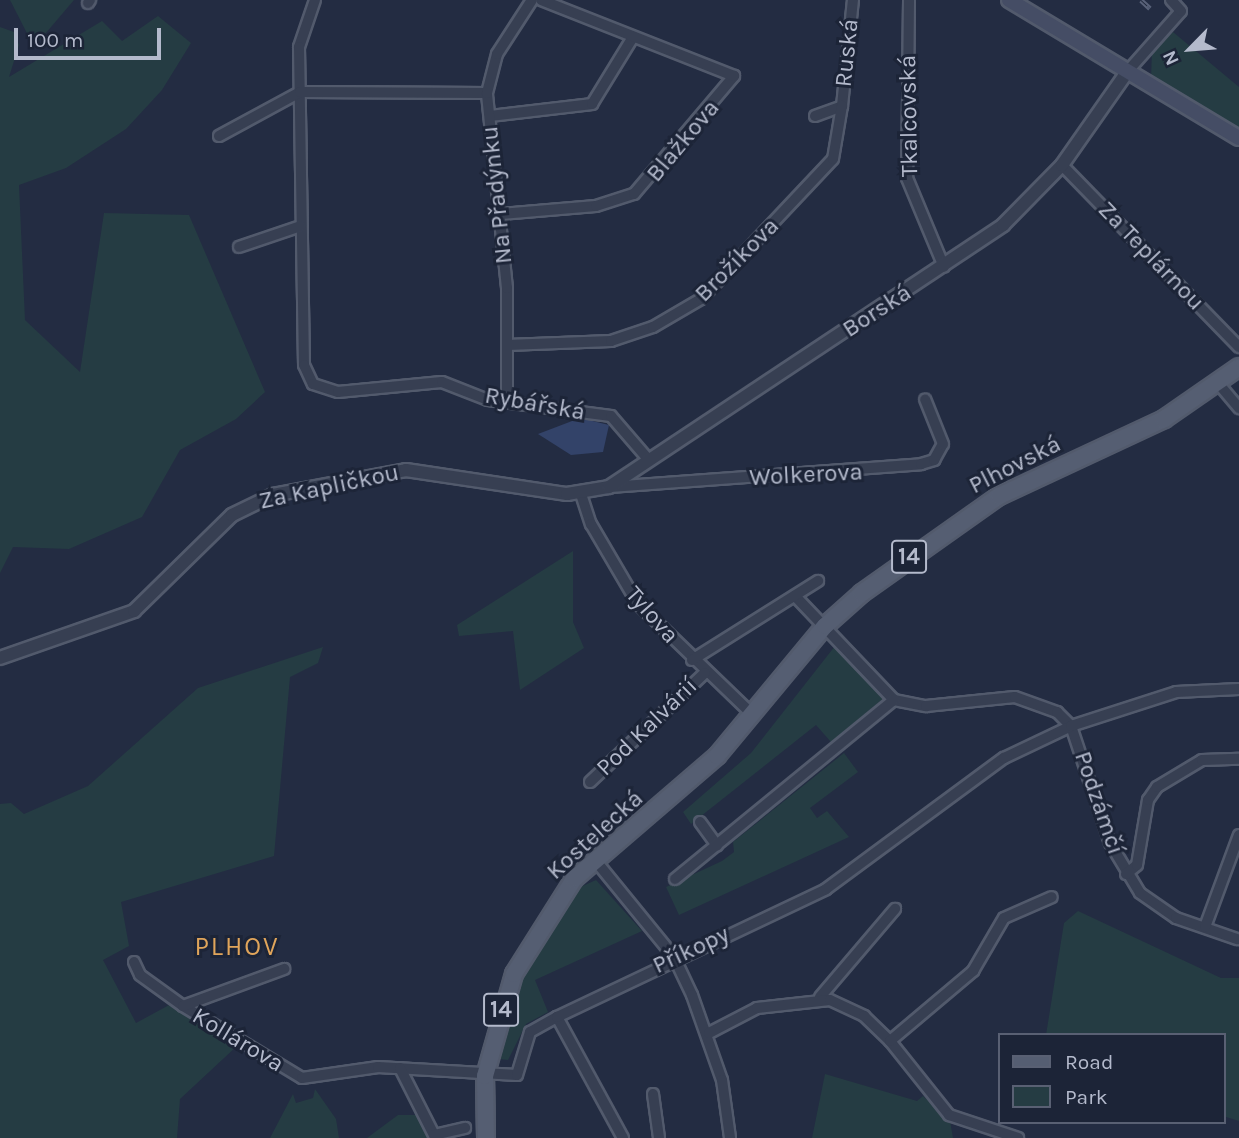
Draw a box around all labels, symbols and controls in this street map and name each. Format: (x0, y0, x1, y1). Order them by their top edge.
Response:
scale bar (18, 14, 164, 58)
north arrow (1155, 14, 1225, 84)
street label: Ruská (829, 17, 865, 89)
text: 100 m (27, 28, 84, 52)
text: N (1158, 47, 1184, 69)
street label: Tkalcovská (894, 55, 924, 177)
street label: Blažkova (640, 94, 726, 188)
street label: Na Přadýnku (475, 125, 519, 265)
street label: Za Teplárnou (1092, 195, 1210, 317)
street label: Brožíkova (689, 212, 785, 308)
street label: Borská (837, 278, 917, 344)
street label: Rybářská (483, 381, 587, 427)
street label: Plhovská (964, 430, 1066, 500)
street label: Za Kapličkou (256, 458, 402, 516)
street label: Wolkerova (749, 458, 863, 492)
road number: 14 (890, 538, 928, 576)
street label: Tylova (619, 580, 685, 650)
street label: Pod Kalvárií (591, 672, 703, 782)
street label: Podzámčí (1068, 748, 1130, 858)
street label: Kostelecká (541, 784, 649, 886)
street label: Příkopy (648, 920, 734, 980)
district label: PLHOV (195, 931, 279, 963)
road number: 14 (482, 990, 520, 1030)
street label: Kollárova (187, 1002, 289, 1078)
legend (998, 1033, 1225, 1124)
text: Road (1065, 1050, 1113, 1074)
text: Park (1065, 1085, 1108, 1109)

